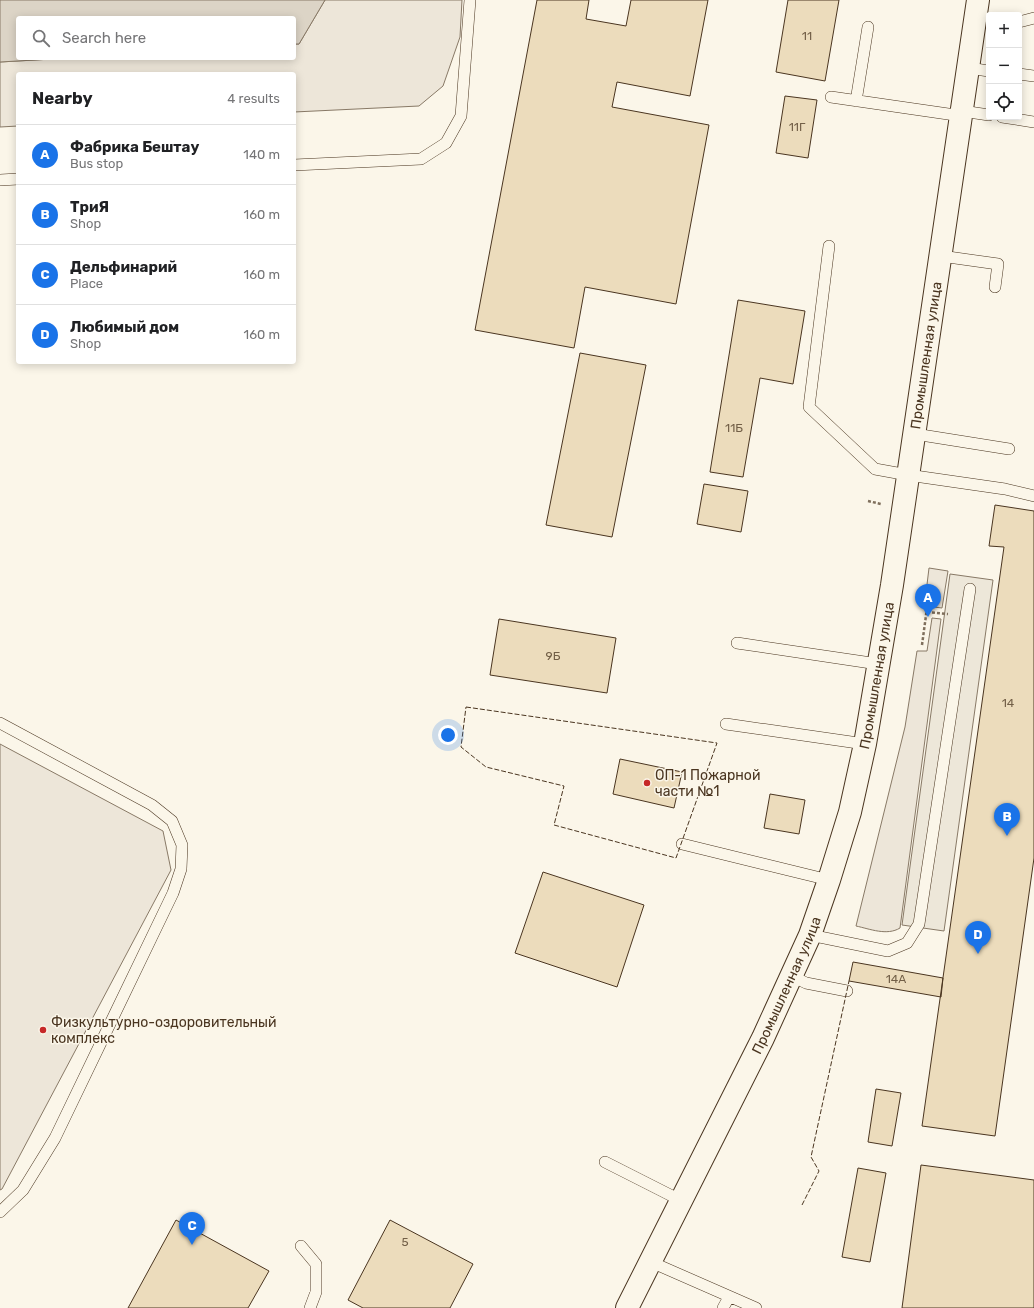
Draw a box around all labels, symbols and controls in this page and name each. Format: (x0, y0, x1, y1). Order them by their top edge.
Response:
map controls (986, 12, 1022, 120)
button: + (986, 12, 1022, 48)
search box (16, 16, 296, 60)
icon: search (30, 27, 52, 49)
text: Search here (62, 29, 146, 47)
house number: 11 (802, 29, 812, 43)
button: − (986, 48, 1022, 84)
button: locate (986, 84, 1022, 120)
text: Nearby (32, 88, 93, 108)
text: 4 results (227, 91, 280, 106)
house number: 11Г (789, 120, 806, 134)
text: Фабрика Бештау (70, 138, 199, 156)
text: A (40, 147, 50, 162)
text: 140 m (243, 147, 280, 162)
text: Bus stop (70, 156, 123, 171)
text: ТриЯ (70, 198, 109, 216)
text: B (40, 207, 50, 222)
text: 160 m (244, 207, 280, 222)
text: Shop (70, 216, 101, 231)
text: Дельфинарий (70, 258, 177, 276)
text: C (40, 267, 50, 282)
text: 160 m (244, 267, 280, 282)
text: Place (70, 276, 103, 291)
street label: Промышленная улица (907, 280, 945, 430)
text: Любимый дом (70, 318, 179, 336)
text: D (40, 327, 50, 342)
text: 160 m (244, 327, 280, 342)
text: Shop (70, 336, 101, 351)
house number: 11Б (725, 421, 743, 435)
pin: A (915, 584, 941, 617)
street label: Промышленная улица (856, 601, 897, 751)
house number: 9Б (546, 649, 561, 663)
house number: 14 (1002, 696, 1015, 710)
your location (438, 725, 458, 745)
place label: ОП-1 Пожарной части №1 (655, 767, 760, 800)
marker: ОП-1 Пожарной части №1 (642, 778, 652, 788)
pin: B (994, 803, 1020, 836)
street label: Промышленная улица (748, 914, 824, 1057)
pin: D (965, 921, 991, 954)
house number: 14А (886, 972, 906, 986)
place label: Физкультурно-оздоровительный комплекс (51, 1014, 277, 1047)
marker: Физкультурно-оздоровительный комплекс (38, 1025, 48, 1035)
pin: C (179, 1212, 205, 1245)
house number: 5 (401, 1235, 409, 1249)

